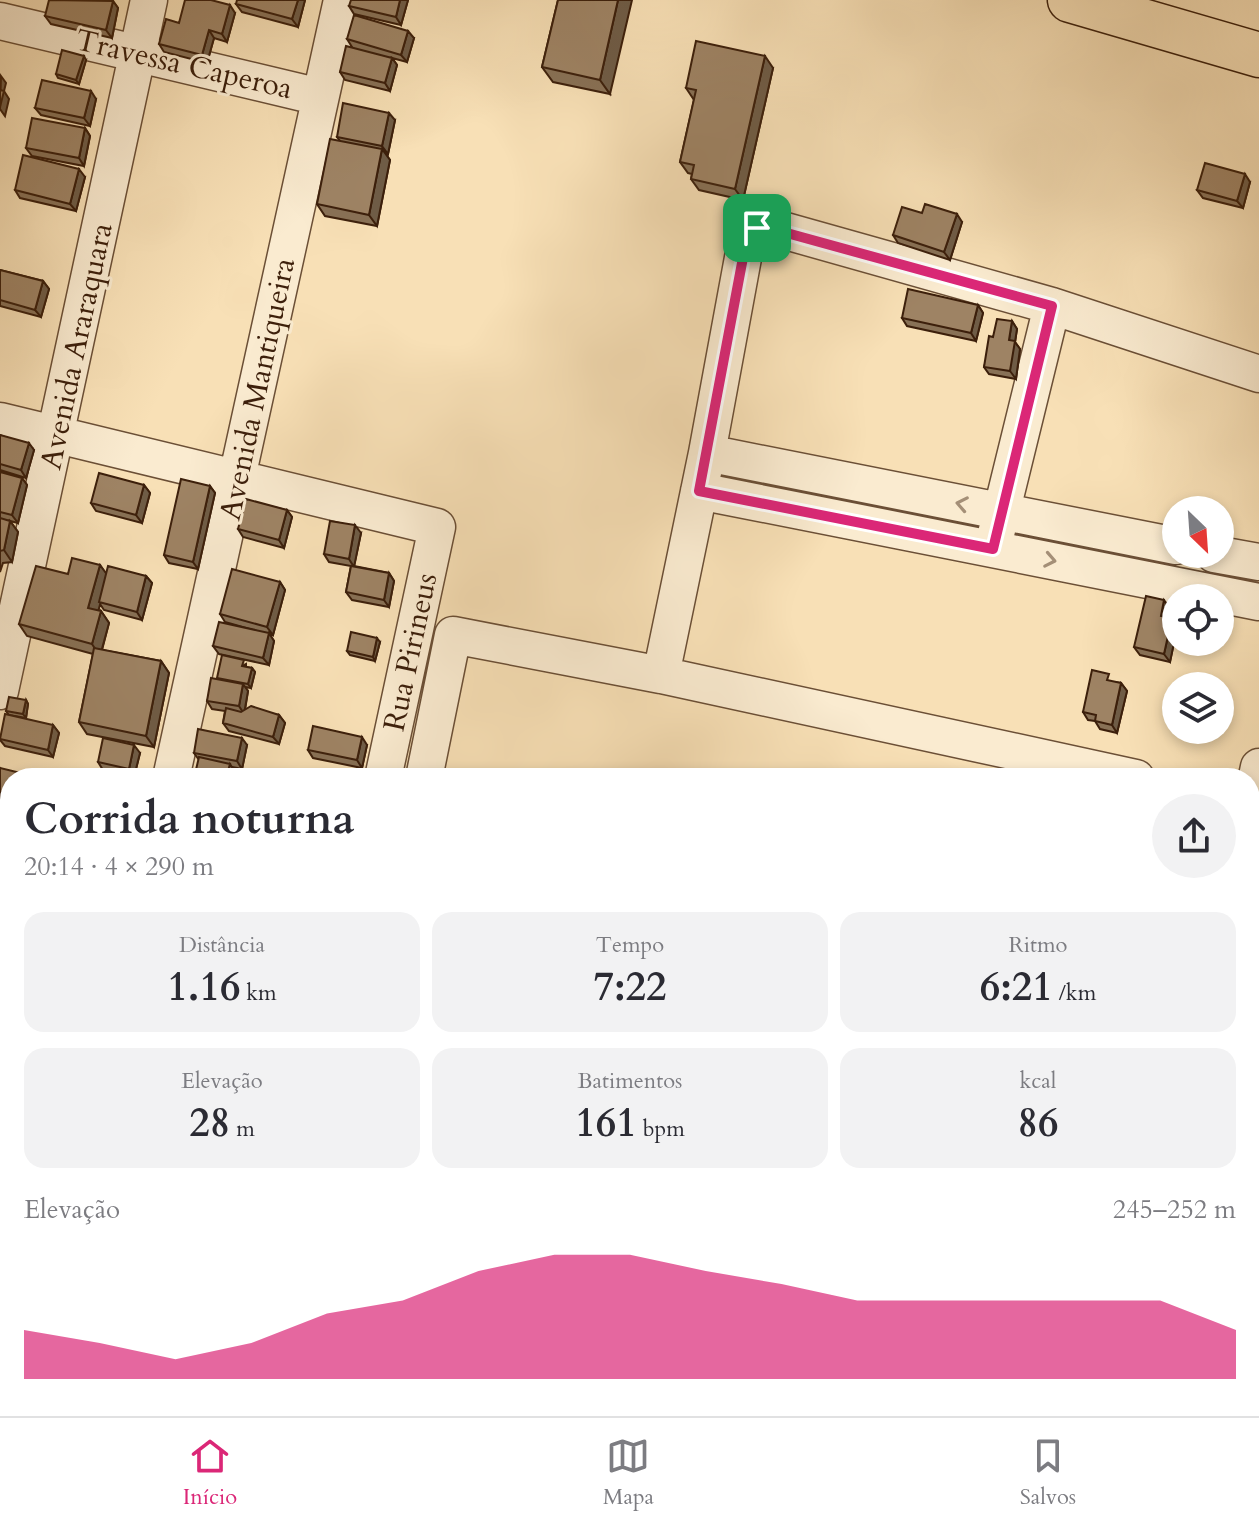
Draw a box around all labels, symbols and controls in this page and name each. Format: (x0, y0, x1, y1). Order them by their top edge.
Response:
street label: Travessa Caperoa (71, 20, 296, 109)
pin (723, 194, 791, 262)
icon: arrive (735, 206, 779, 250)
street label: Avenida Araraquara (30, 219, 123, 473)
street label: Avenida Mantiqueira (210, 254, 305, 524)
one-way arrow (956, 496, 969, 513)
north arrow (1162, 496, 1234, 568)
map controls (1162, 496, 1234, 744)
one-way arrow (1043, 551, 1057, 568)
street label: Rua Pirineus (374, 569, 447, 735)
button: locate (1162, 584, 1234, 656)
button: layers (1162, 672, 1234, 744)
text: Corrida noturna (24, 789, 355, 849)
button: share (1152, 794, 1236, 878)
text: 20:14 · 4 × 290 m (24, 849, 214, 884)
text: Distância (179, 930, 265, 960)
text: Tempo (596, 930, 664, 960)
text: Ritmo (1009, 930, 1067, 960)
text: 1.16 (167, 960, 240, 1015)
text: 7:22 (593, 960, 667, 1015)
text: 6:21 (980, 960, 1053, 1015)
text: km (240, 978, 277, 1008)
text: /km (1053, 978, 1096, 1008)
text: Elevação (181, 1066, 263, 1096)
text: Batimentos (578, 1066, 682, 1096)
text: kcal (1020, 1066, 1056, 1096)
text: 28 (189, 1096, 230, 1151)
text: 161 (575, 1096, 637, 1151)
text: 86 (1018, 1096, 1058, 1151)
text: m (230, 1114, 255, 1144)
text: bpm (637, 1114, 685, 1144)
text: Elevação (24, 1192, 120, 1227)
text: 245–252 m (1113, 1192, 1236, 1227)
tab: Início (183, 1434, 237, 1512)
tab: Mapa (603, 1434, 654, 1512)
tab: Salvos (1020, 1434, 1076, 1512)

